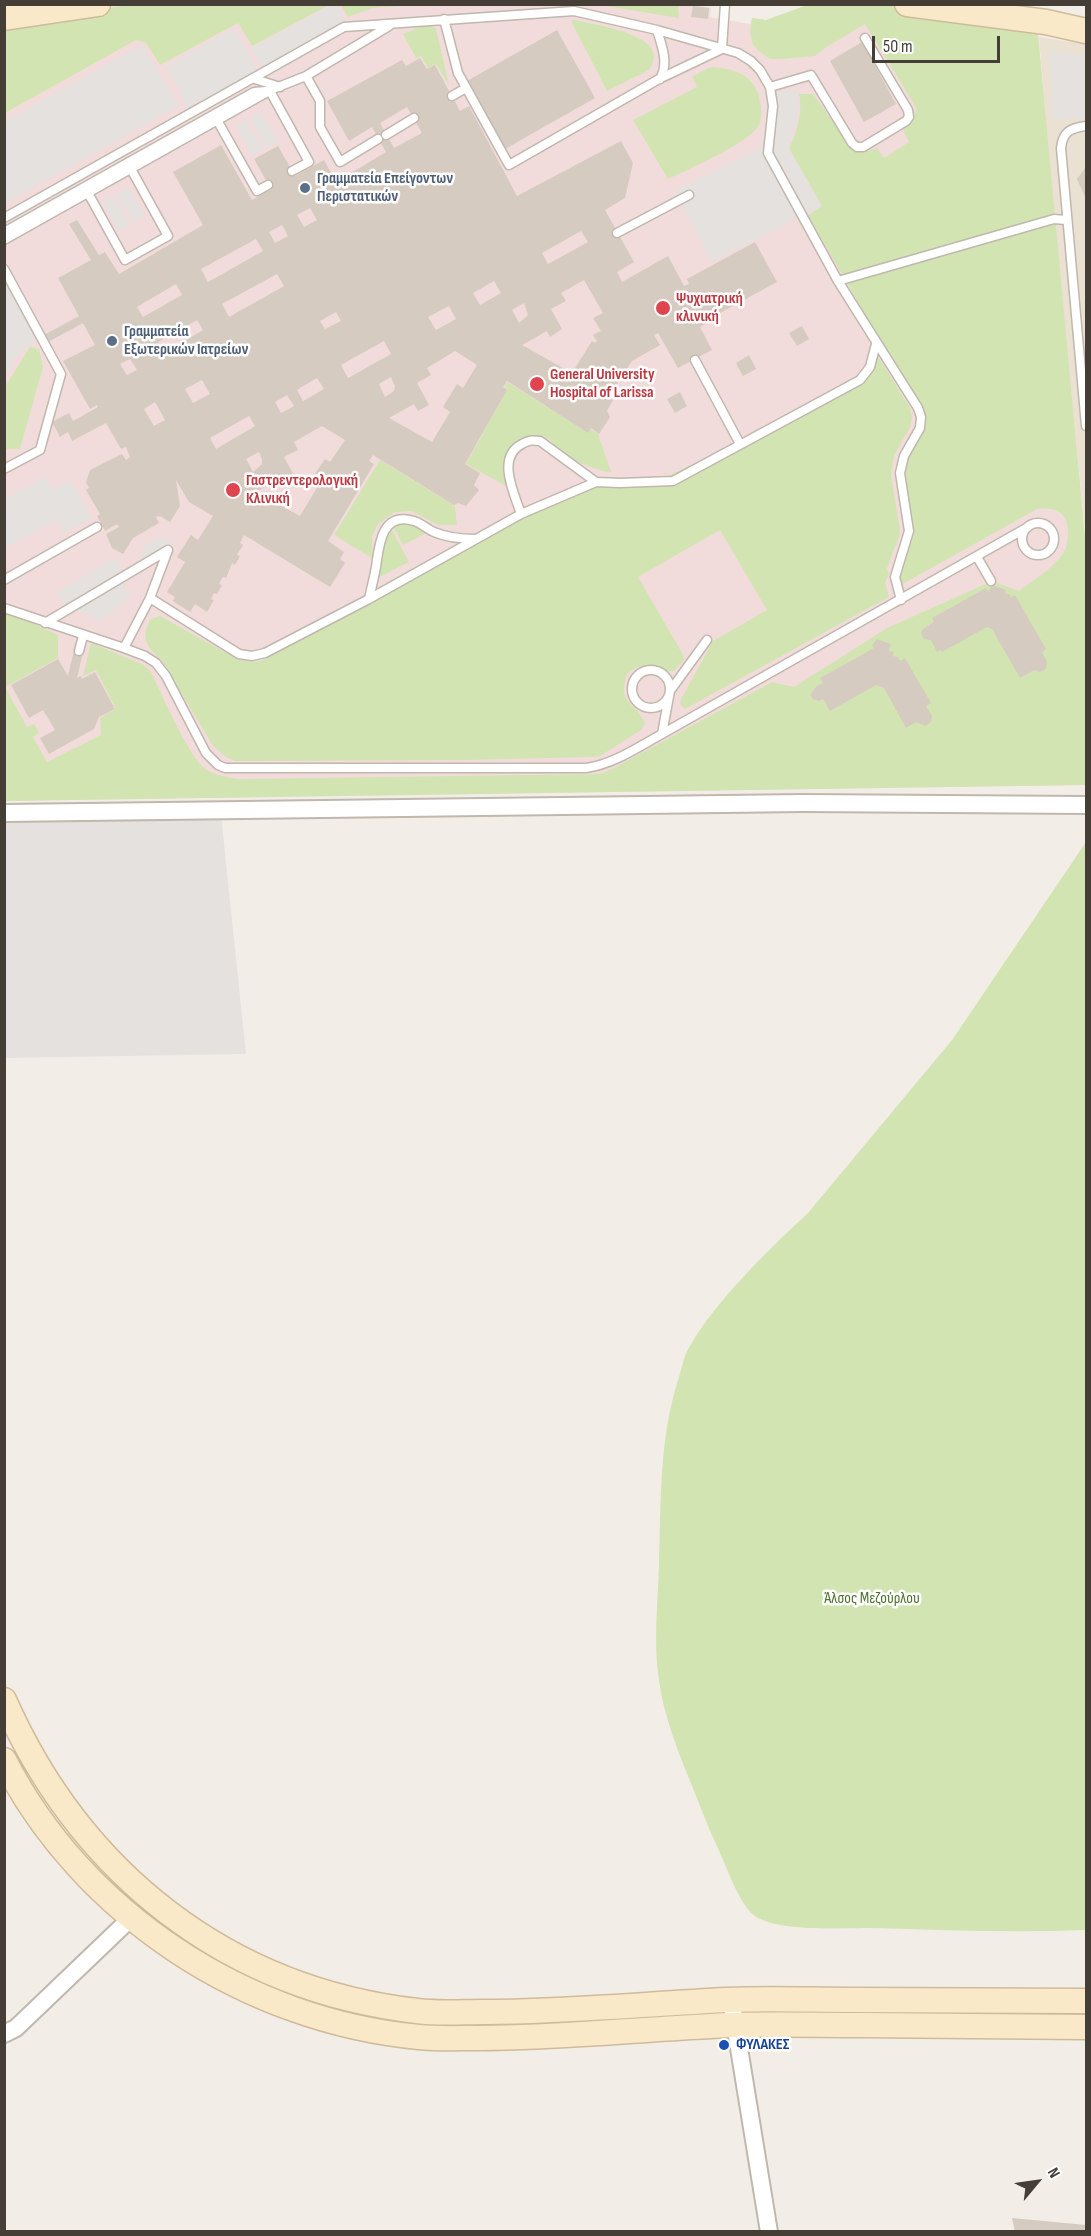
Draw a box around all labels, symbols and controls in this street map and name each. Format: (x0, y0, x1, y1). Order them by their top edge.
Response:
scale bar (875, 24, 1002, 62)
text: 50 m (883, 36, 913, 57)
place label: Γραμματεία Επείγοντων Περιστατικών (317, 169, 453, 207)
marker: Γραμματεία Επείγοντων Περιστατικών (298, 181, 312, 195)
place label: Ψυχιατρική κλινική (676, 289, 743, 327)
marker: Ψυχιατρική κλινική (654, 299, 672, 317)
place label: Γραμματεία Εξωτερικών Ιατρείων (124, 322, 248, 360)
marker: Γραμματεία Εξωτερικών Ιατρείων (105, 334, 119, 348)
place label: General University Hospital of Larissa (550, 365, 655, 403)
marker: General University Hospital of Larissa (528, 375, 546, 393)
place label: Γαστρεντερολογική Κλινική (246, 471, 358, 509)
marker: Γαστρεντερολογική Κλινική (224, 481, 242, 499)
park label: Άλσος Μεζούρλου (824, 1589, 920, 1609)
place label: ΦΥΛΑΚΕΣ (736, 2035, 789, 2055)
marker: ΦΥΛΑΚΕΣ (717, 2038, 731, 2052)
north arrow (1007, 2152, 1067, 2212)
text: N (1043, 2165, 1064, 2181)

